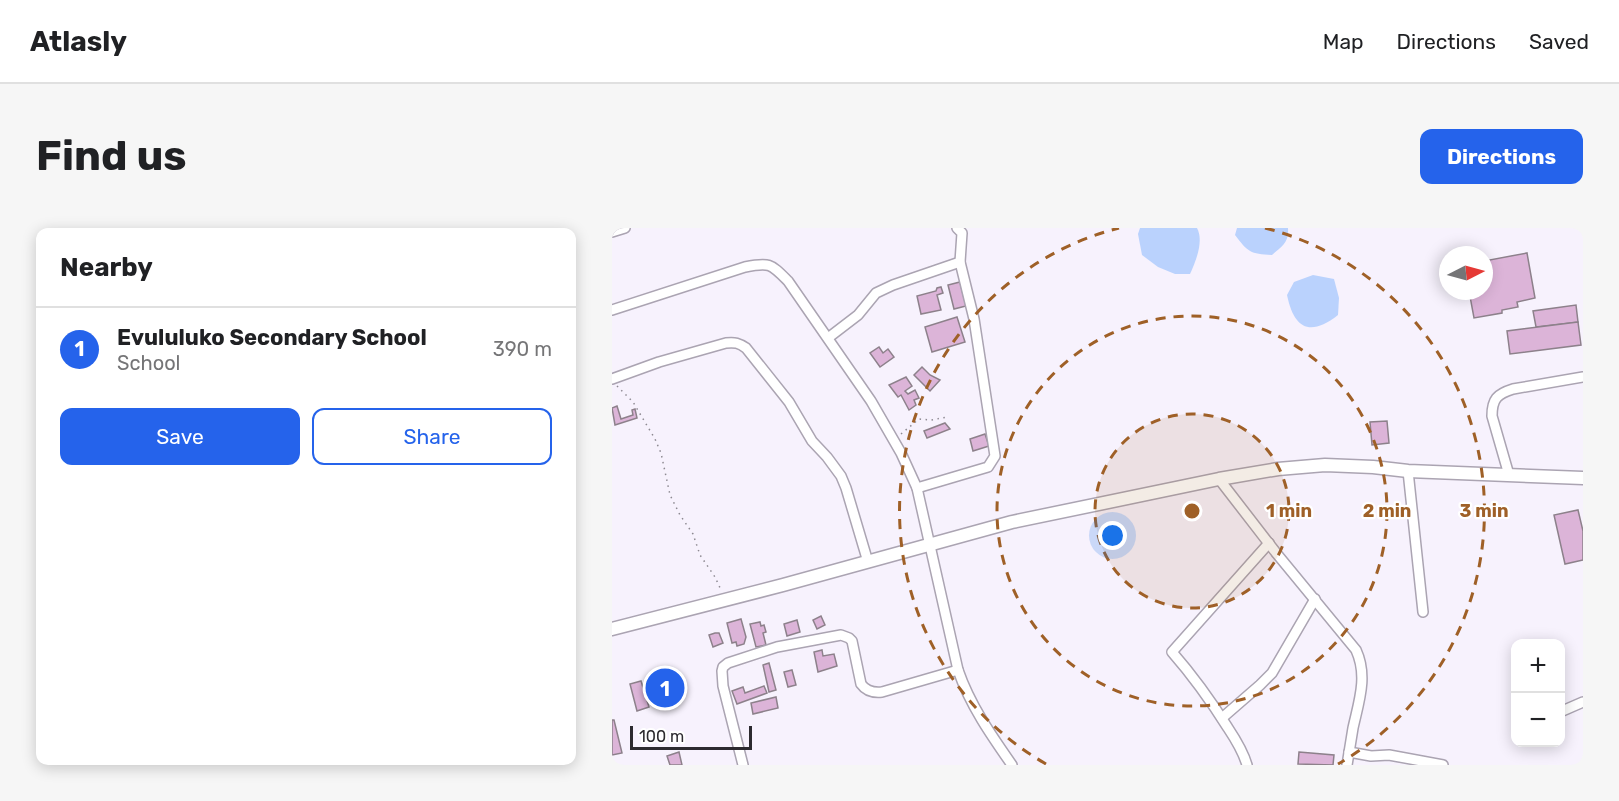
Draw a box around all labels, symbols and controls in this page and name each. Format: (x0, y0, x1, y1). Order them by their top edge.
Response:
text: Atlasly (30, 25, 127, 58)
text: Map (1323, 29, 1364, 54)
text: Directions (1397, 29, 1496, 54)
text: Saved (1529, 29, 1589, 54)
button: Directions (1420, 129, 1583, 184)
text: Find us (36, 131, 187, 181)
north arrow (1439, 246, 1493, 300)
text: Nearby (60, 252, 153, 283)
text: Evululuko Secondary School (117, 324, 427, 351)
text: 1 (75, 337, 84, 361)
text: 390 m (493, 337, 552, 361)
text: School (117, 351, 180, 375)
button: Save (60, 408, 300, 465)
button: Share (312, 408, 552, 465)
text: 1 min (1266, 500, 1312, 522)
text: 2 min (1363, 500, 1411, 522)
text: 3 min (1460, 500, 1508, 522)
centre of rings (1182, 501, 1202, 521)
your location (1098, 521, 1127, 550)
map controls (1511, 639, 1565, 747)
button: + (1511, 639, 1565, 693)
pin: 1 (646, 666, 684, 710)
button: − (1511, 693, 1565, 747)
scale bar (630, 723, 752, 750)
text: 100 m (639, 727, 684, 746)

